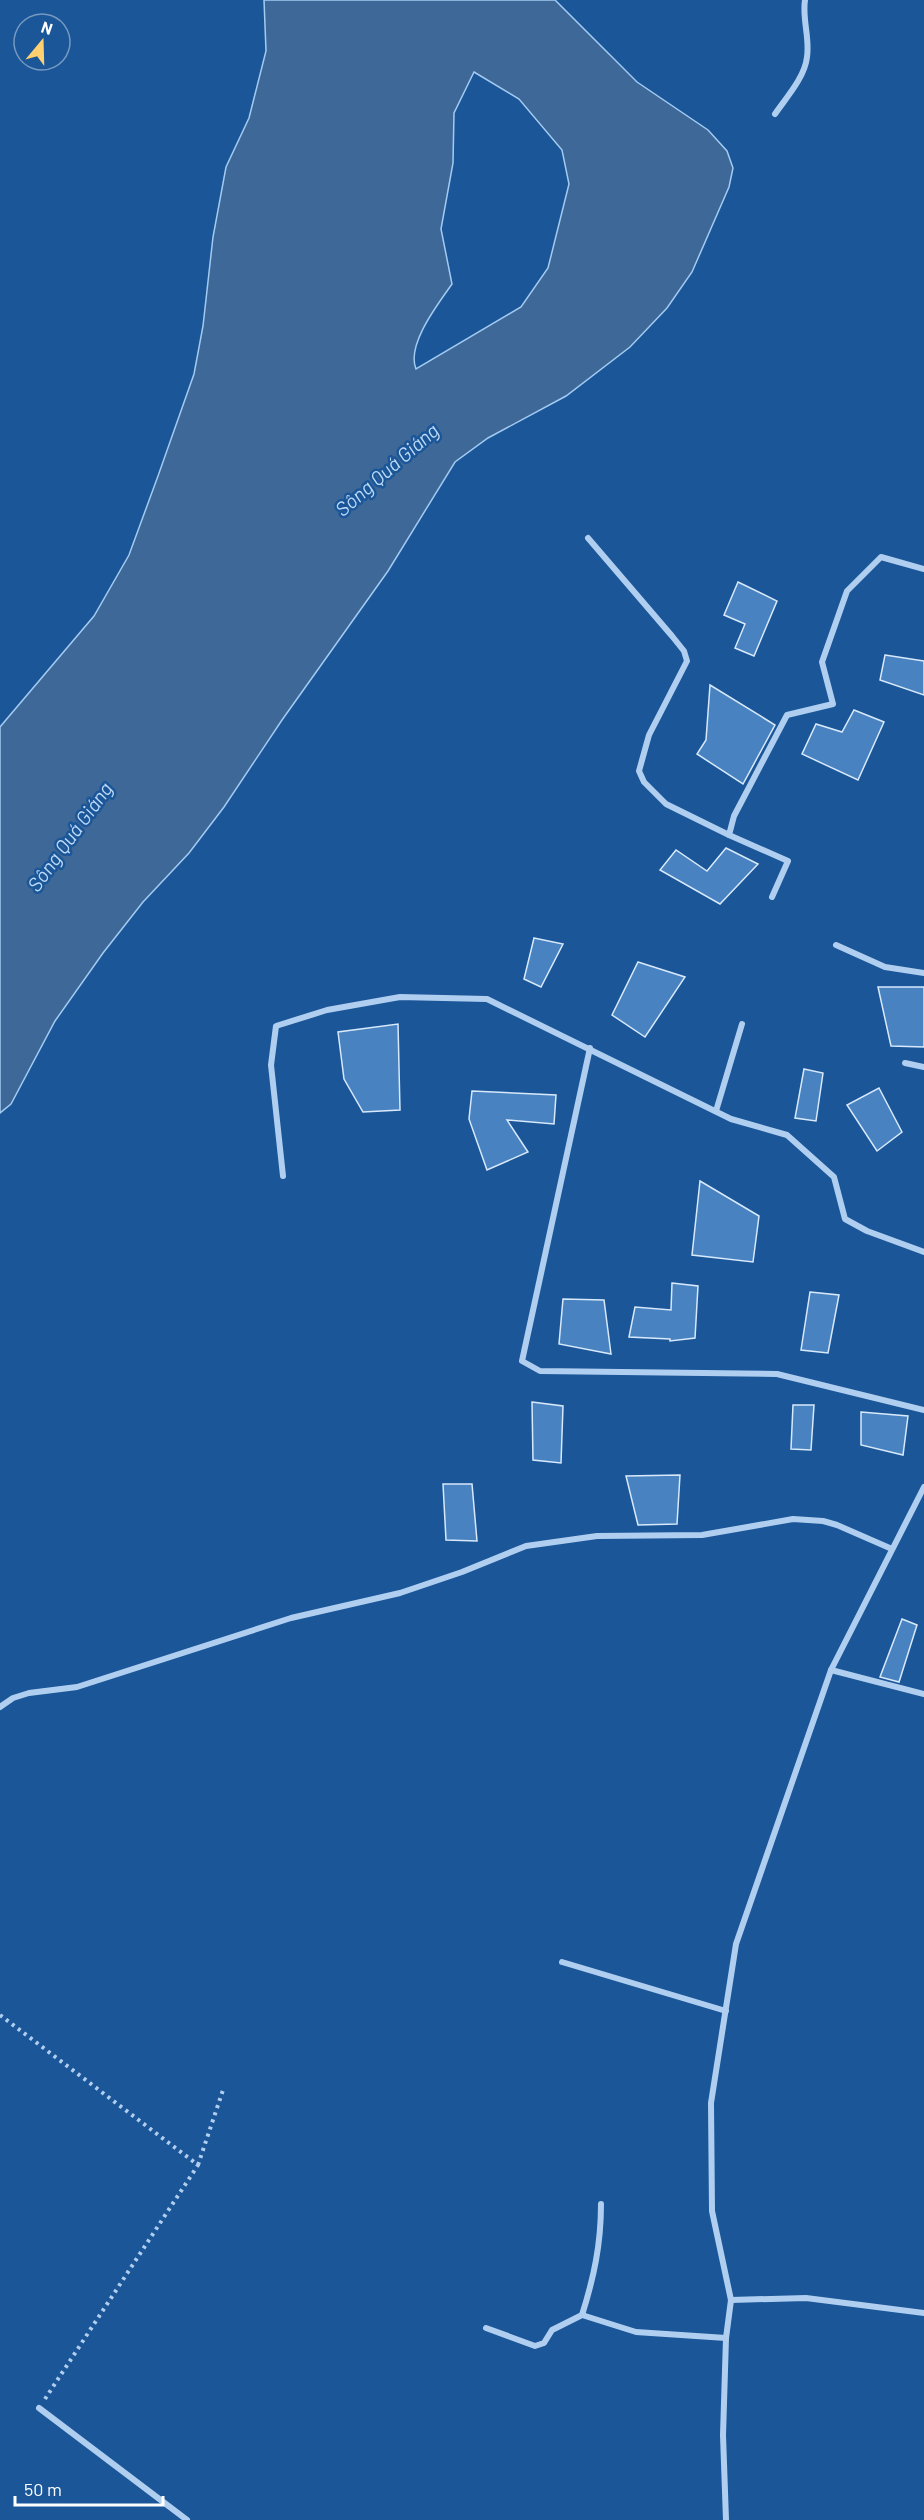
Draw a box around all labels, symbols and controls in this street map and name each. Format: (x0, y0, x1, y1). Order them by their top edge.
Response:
north arrow (12, 12, 72, 72)
text: N (39, 17, 55, 38)
water label: Sông Quá Giáng (330, 418, 443, 521)
water label: Sông Quá Giáng (21, 777, 117, 896)
scale bar (15, 2469, 164, 2507)
text: 50 m (24, 2478, 62, 2500)

